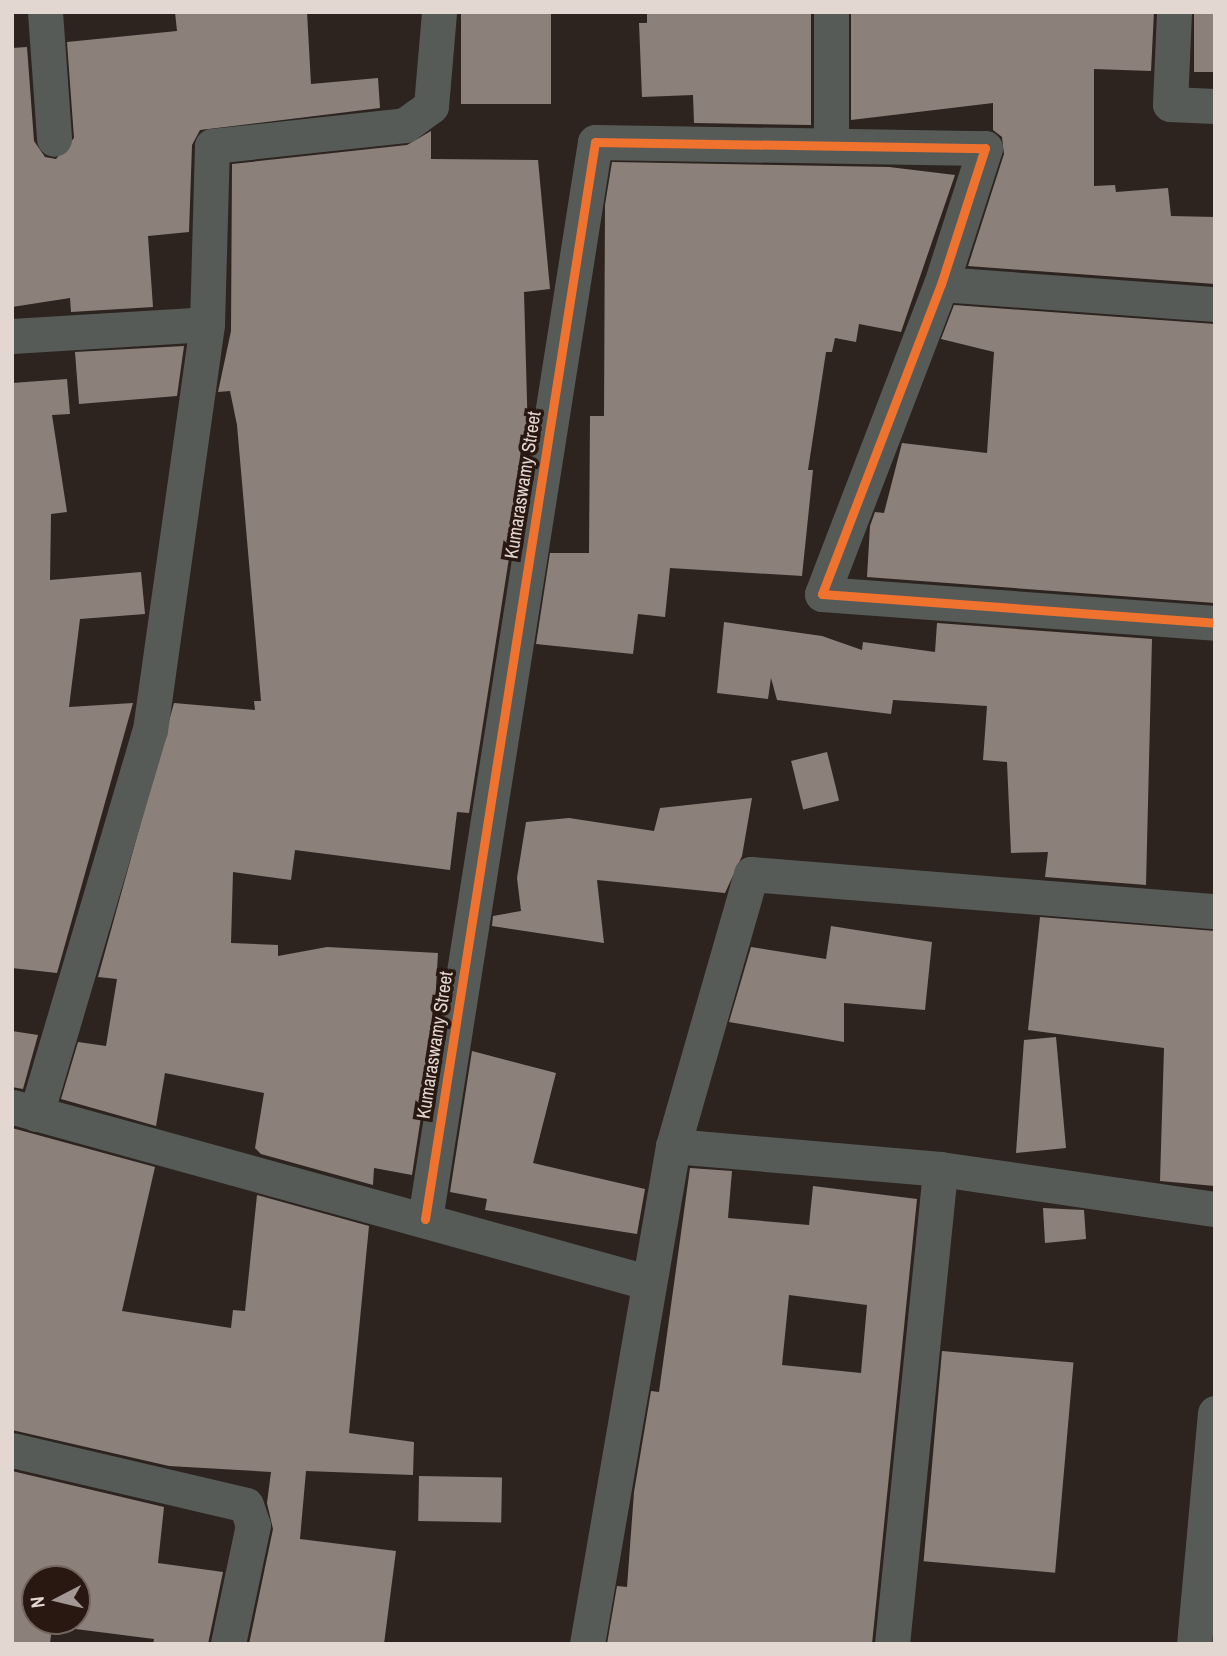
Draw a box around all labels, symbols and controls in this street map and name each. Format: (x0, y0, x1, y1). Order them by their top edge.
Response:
street label: Kumaraswamy Street (500, 410, 546, 560)
street label: Kumaraswamy Street (412, 970, 458, 1120)
north arrow (21, 1565, 91, 1635)
text: N (24, 1595, 51, 1609)

